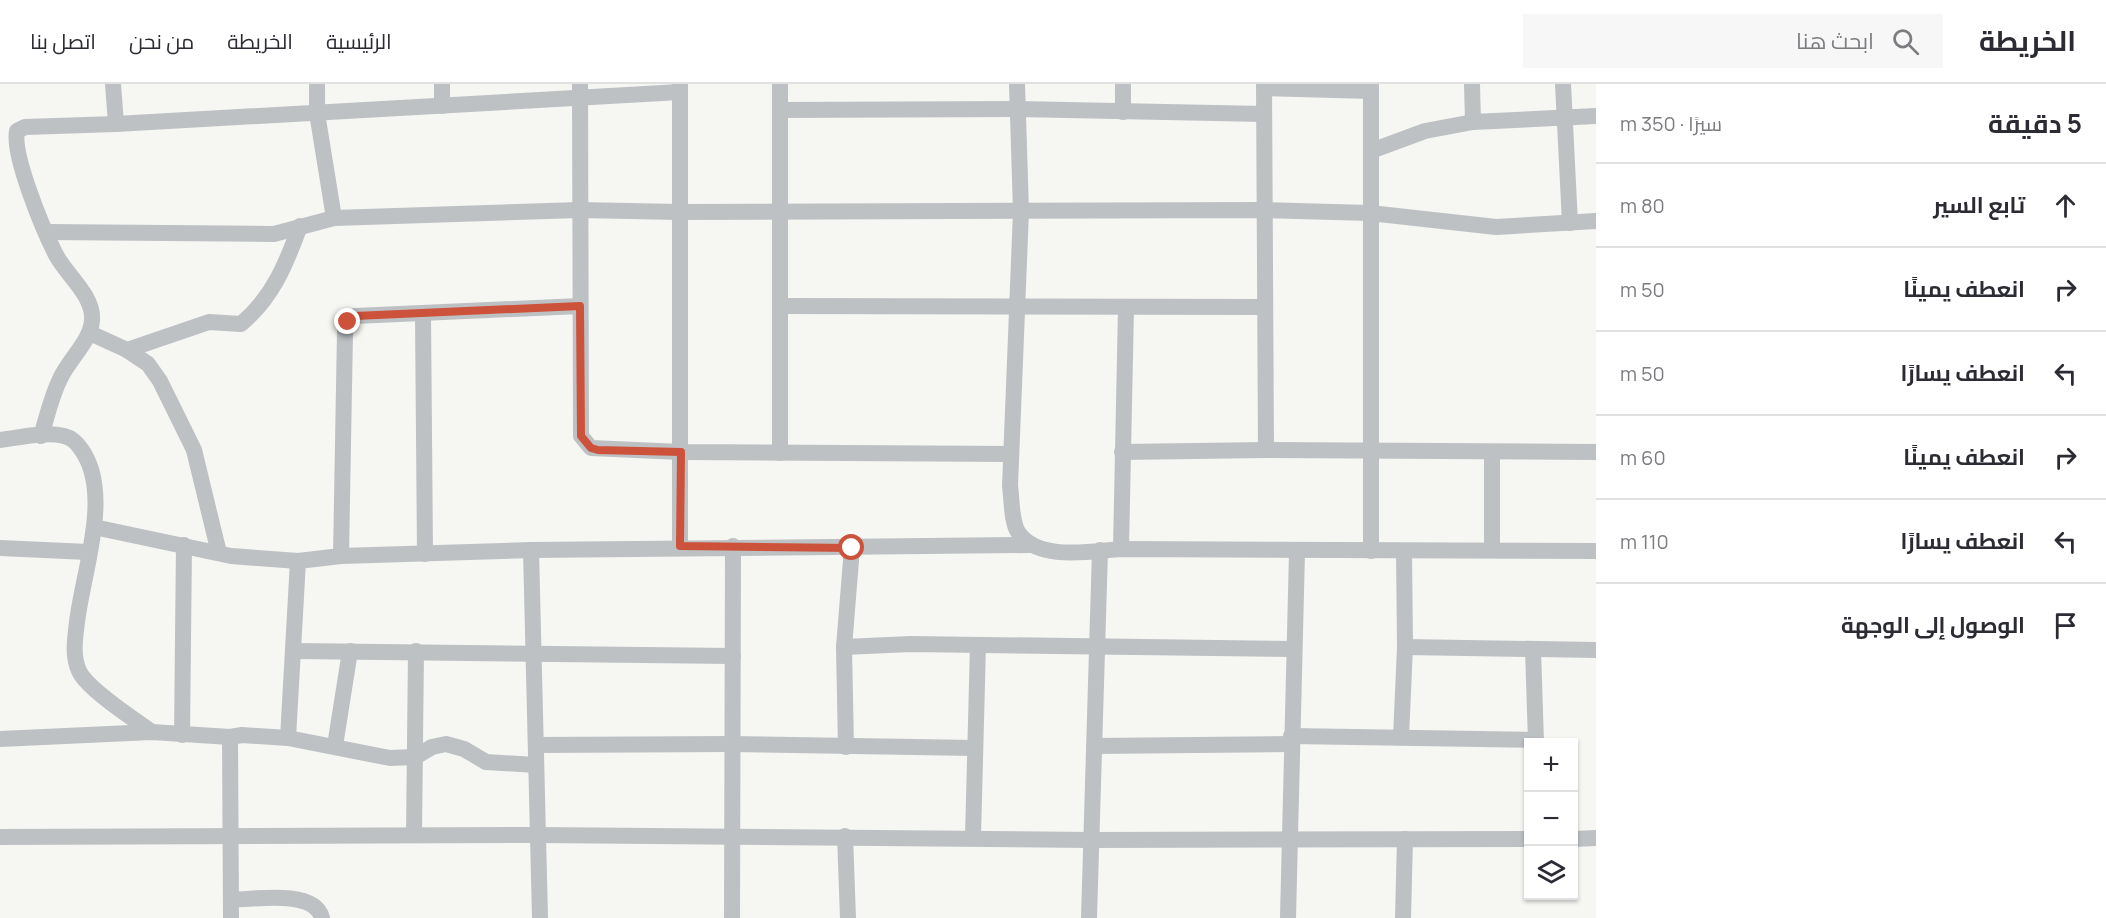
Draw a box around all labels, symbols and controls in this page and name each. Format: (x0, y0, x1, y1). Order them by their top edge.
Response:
search box (1523, 14, 1943, 68)
text: الخريطة (1979, 21, 2076, 59)
icon: search (1889, 25, 1922, 58)
text: ابحث هنا (1796, 26, 1874, 56)
text: اتصل بنا (30, 27, 96, 55)
text: من نحن (129, 27, 194, 55)
text: الخريطة (227, 27, 293, 55)
text: الرئيسية (326, 27, 392, 55)
text: 5 دقيقة (1988, 105, 2082, 141)
text: سيرًا · 350 m (1620, 110, 1722, 137)
icon: ahead (2049, 189, 2082, 222)
text: تابع السير (1933, 190, 2025, 220)
text: 80 m (1620, 192, 1665, 219)
icon: right (2049, 273, 2082, 306)
text: انعطف يمينًا (1903, 274, 2025, 304)
text: 50 m (1620, 276, 1665, 303)
route end (334, 308, 360, 334)
icon: left (2049, 357, 2082, 390)
text: انعطف يسارًا (1901, 358, 2025, 388)
text: 50 m (1620, 360, 1665, 387)
icon: right (2049, 441, 2082, 474)
text: انعطف يمينًا (1903, 442, 2025, 472)
text: 60 m (1620, 444, 1666, 471)
icon: left (2049, 525, 2082, 558)
text: انعطف يسارًا (1901, 526, 2025, 556)
text: 110 m (1620, 528, 1669, 555)
route start (838, 534, 864, 560)
icon: arrive (2049, 609, 2082, 642)
text: الوصول إلى الوجهة (1841, 610, 2025, 640)
map controls (1524, 738, 1578, 900)
button: + (1524, 738, 1578, 792)
button: − (1524, 792, 1578, 846)
button: layers (1524, 846, 1578, 900)

